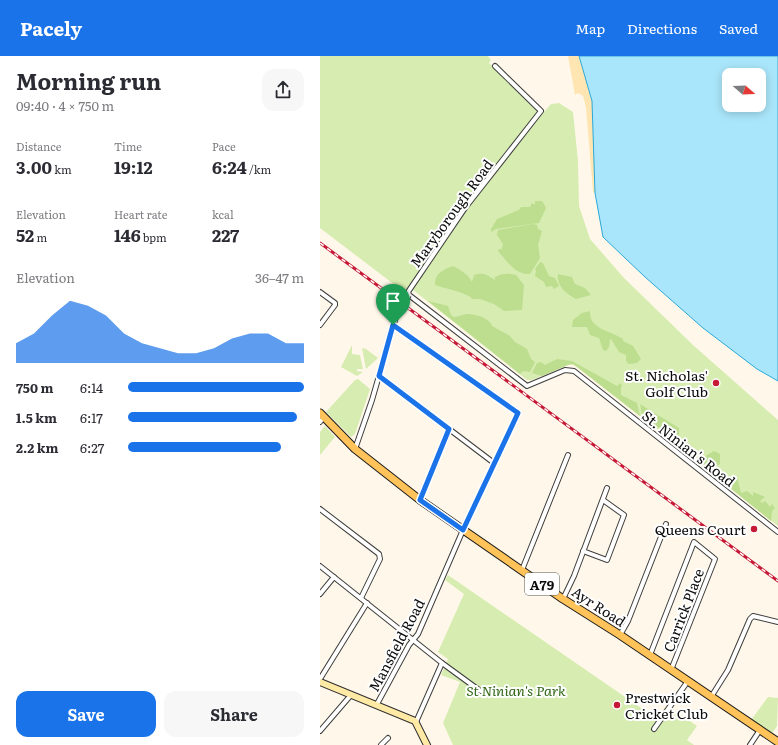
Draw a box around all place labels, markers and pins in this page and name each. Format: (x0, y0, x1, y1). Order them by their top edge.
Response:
pin (376, 284, 410, 325)
place label: St. Nicholas' Golf Club (625, 365, 708, 401)
marker: St. Nicholas' Golf Club (711, 378, 721, 388)
place label: Queens Court (655, 519, 746, 539)
marker: Queens Court (749, 524, 759, 534)
place label: Prestwick Cricket Club (625, 687, 708, 723)
marker: Prestwick Cricket Club (612, 700, 622, 710)

